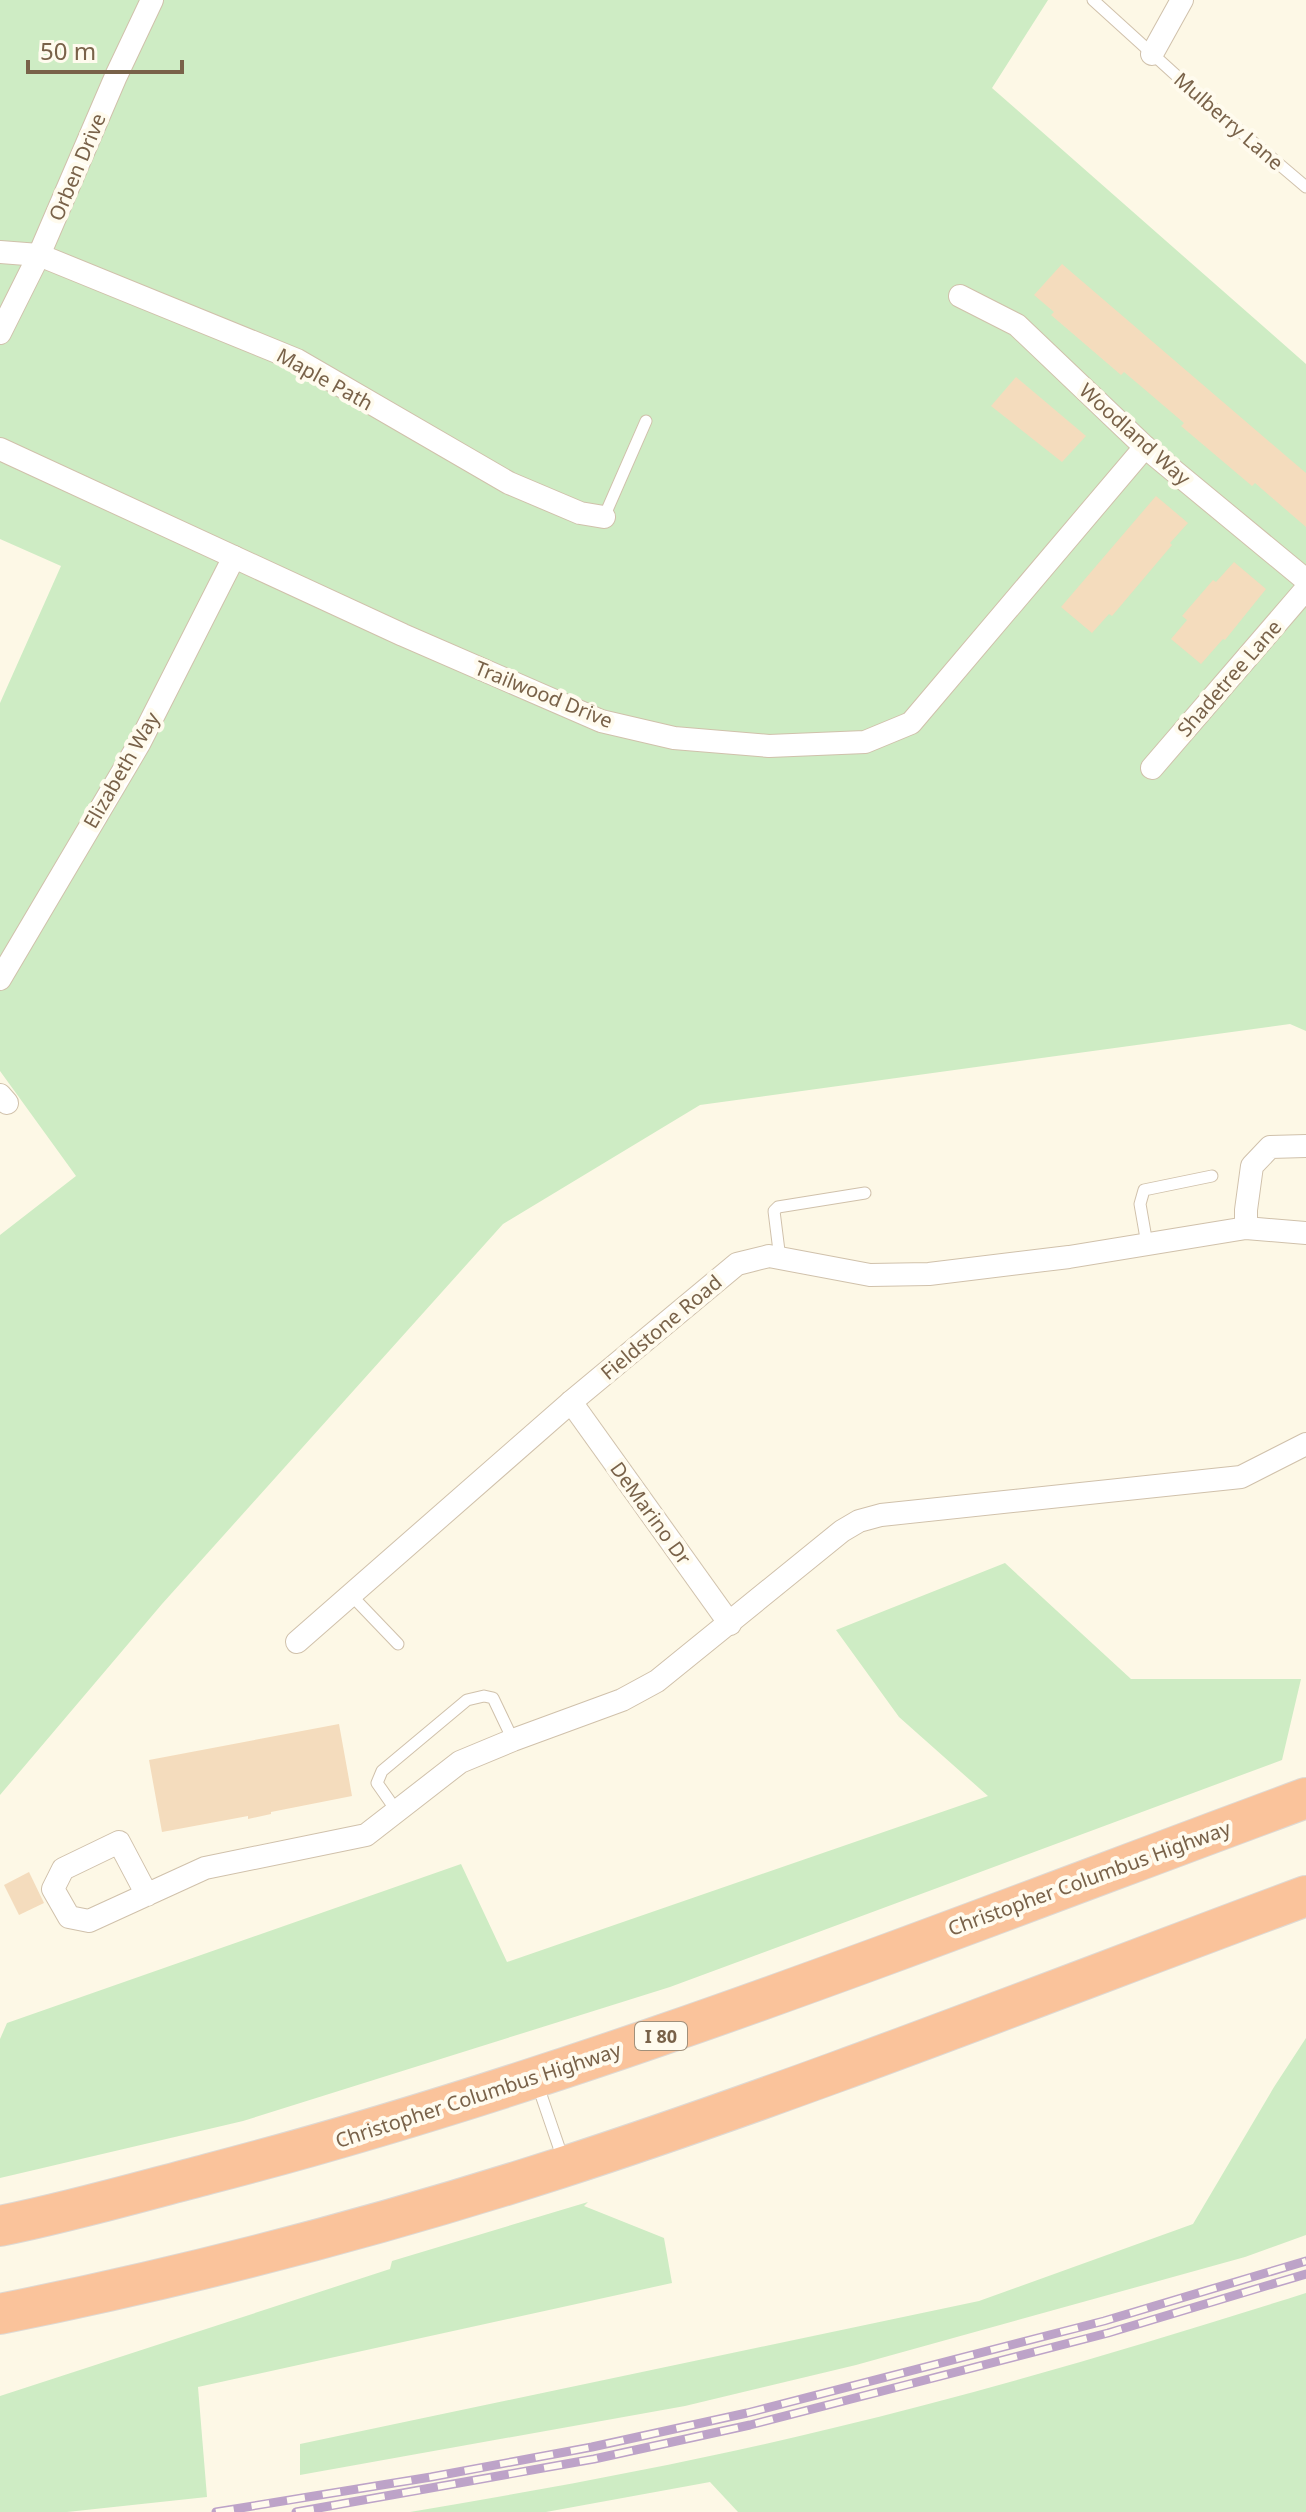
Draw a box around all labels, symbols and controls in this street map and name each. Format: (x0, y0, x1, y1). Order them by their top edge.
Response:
scale bar (28, 24, 182, 74)
text: 50 m (40, 34, 96, 67)
street label: Mulberry Lane (1169, 66, 1289, 176)
street label: Orben Drive (42, 109, 112, 225)
street label: Maple Path (272, 341, 378, 417)
street label: Woodland Way (1074, 377, 1197, 492)
street label: Shadetree Lane (1171, 614, 1287, 742)
street label: Trailwood Drive (471, 654, 617, 734)
street label: Elizabeth Way (77, 706, 166, 833)
street label: Fieldstone Road (595, 1268, 727, 1386)
street label: DeMarino Dr (604, 1456, 698, 1570)
street label: Christopher Columbus Highway (944, 1814, 1235, 1942)
road number: I 80 (635, 2022, 687, 2050)
street label: Christopher Columbus Highway (332, 2036, 625, 2154)

